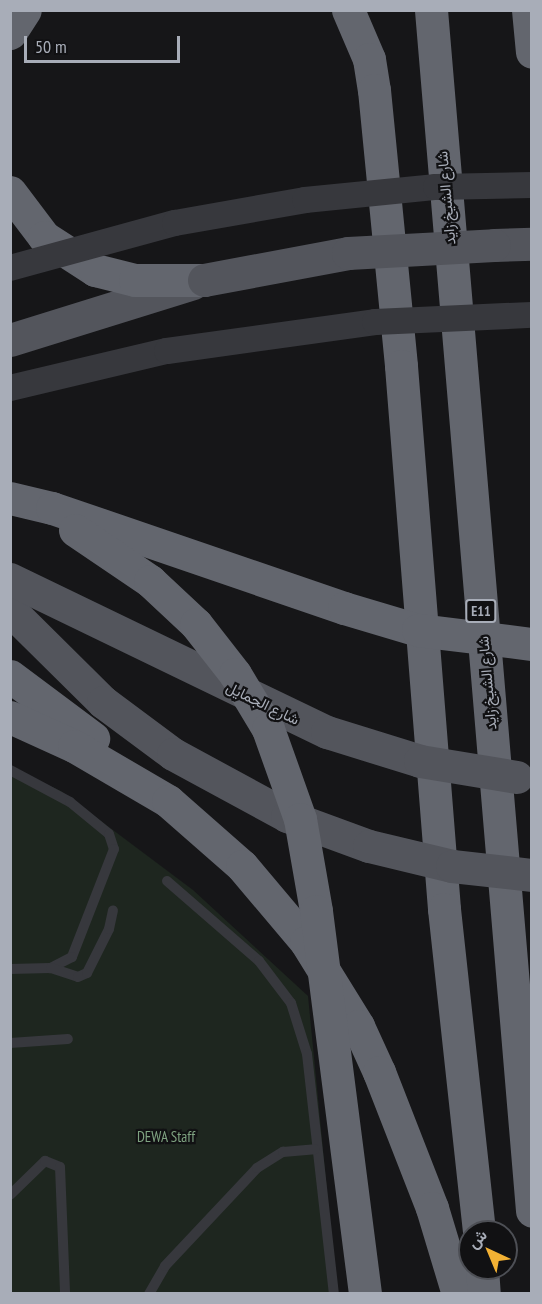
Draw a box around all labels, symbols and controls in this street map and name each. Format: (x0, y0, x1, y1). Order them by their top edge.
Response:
scale bar (27, 24, 183, 62)
text: 50 m (35, 35, 67, 58)
street label: شارع الشيخ زايد (433, 150, 459, 246)
road number: E11 (464, 600, 498, 622)
street label: شارع الشيخ زايد (474, 635, 500, 731)
street label: شارع الجمايل (223, 678, 303, 728)
park label: DEWA Staff (137, 1128, 195, 1146)
north arrow (458, 1220, 518, 1280)
text: ش (463, 1225, 491, 1252)

